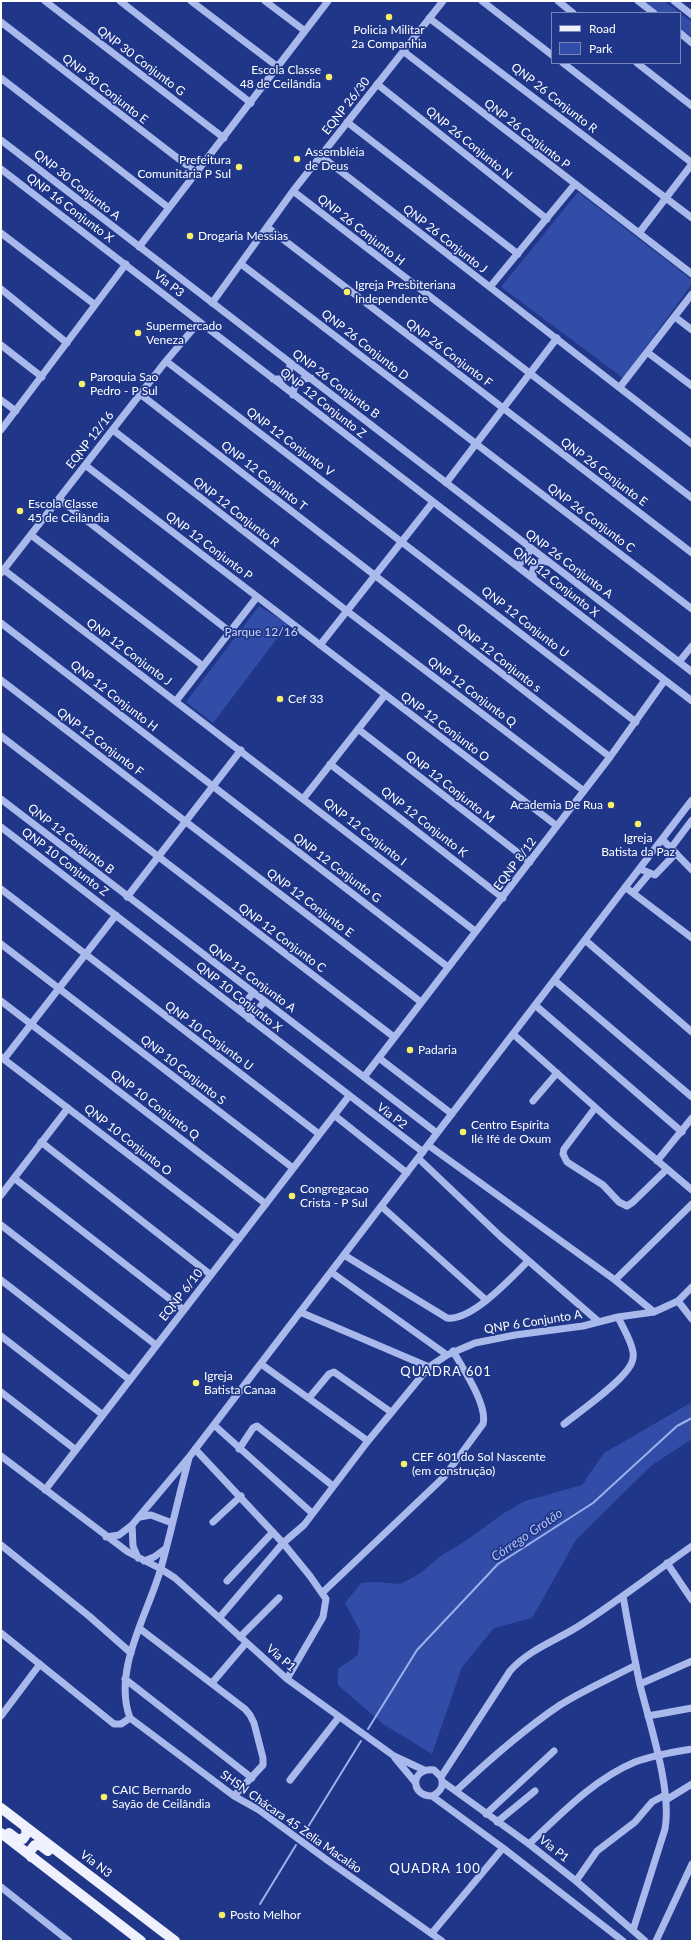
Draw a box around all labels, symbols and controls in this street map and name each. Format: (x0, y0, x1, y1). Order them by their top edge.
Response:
marker: Policia Militar 2a Companhia (384, 12, 394, 22)
legend (551, 12, 681, 64)
text: Road (589, 21, 616, 36)
street label: QNP 30 Conjunto G (94, 23, 188, 99)
place label: Policia Militar 2a Companhia (351, 23, 427, 51)
text: Park (589, 41, 612, 56)
street label: QNP 30 Conjunto E (59, 51, 151, 127)
street label: QNP 26 Conjunto R (508, 60, 600, 136)
place label: Escola Classe 48 de Ceilândia (240, 63, 321, 91)
marker: Escola Classe 48 de Ceilândia (324, 72, 334, 82)
street label: EQNP 26/30 (319, 74, 373, 138)
street label: QNP 26 Conjunto P (481, 96, 573, 172)
street label: QNP 26 Conjunto N (423, 104, 515, 182)
place label: Assembléia de Deus (305, 145, 364, 173)
street label: QNP 30 Conjunto A (31, 147, 123, 223)
place label: Prefeitura Comunitária P Sul (137, 153, 231, 181)
marker: Assembléia de Deus (292, 154, 302, 164)
marker: Prefeitura Comunitária P Sul (234, 162, 244, 172)
street label: QNP 16 Conjunto X (24, 170, 116, 246)
street label: QNP 26 Conjunto H (314, 191, 408, 269)
street label: QNP 26 Conjunto J (400, 202, 490, 276)
place label: Drogaria Messias (198, 229, 288, 243)
marker: Drogaria Messias (185, 231, 195, 241)
street label: Via P3 (151, 268, 187, 300)
place label: Igreja Presbiteriana Independente (355, 278, 456, 306)
marker: Igreja Presbiteriana Independente (342, 287, 352, 297)
street label: QNP 26 Conjunto D (318, 306, 412, 384)
street label: QNP 26 Conjunto F (403, 316, 495, 390)
place label: Supermercado Veneza (146, 319, 222, 347)
marker: Supermercado Veneza (133, 328, 143, 338)
street label: QNP 26 Conjunto B (290, 346, 382, 422)
street label: QNP 12 Conjunto Z (277, 365, 369, 441)
place label: Paroquia Sao Pedro - P Sul (90, 370, 158, 398)
marker: Paroquia Sao Pedro - P Sul (77, 379, 87, 389)
street label: QNP 12 Conjunto V (243, 404, 337, 480)
street label: EQNP 12/16 (63, 408, 117, 472)
street label: QNP 26 Conjunto E (558, 435, 650, 509)
street label: QNP 12 Conjunto T (218, 438, 310, 514)
street label: QNP 12 Conjunto R (190, 474, 282, 550)
street label: QNP 26 Conjunto C (544, 480, 638, 556)
place label: Escola Classe 45 de Ceilândia (28, 497, 109, 525)
marker: Escola Classe 45 de Ceilândia (15, 506, 25, 516)
street label: QNP 12 Conjunto P (163, 509, 255, 583)
street label: QNP 26 Conjunto A (522, 526, 616, 602)
street label: QNP 12 Conjunto X (510, 544, 602, 620)
street label: QNP 12 Conjunto U (479, 584, 571, 660)
street label: QNP 12 Conjunto J (84, 615, 174, 689)
street label: QNP 12 Conjunto s (454, 621, 544, 695)
park label: Parque 12/16 (224, 625, 298, 639)
street label: QNP 12 Conjunto Q (425, 654, 519, 730)
street label: QNP 12 Conjunto H (67, 657, 161, 735)
street label: QNP 12 Conjunto O (398, 689, 492, 765)
place label: Cef 33 (288, 692, 323, 706)
marker: Cef 33 (275, 694, 285, 704)
street label: QNP 12 Conjunto F (54, 705, 146, 779)
street label: QNP 12 Conjunto M (403, 748, 497, 826)
street label: QNP 12 Conjunto K (378, 784, 470, 860)
street label: QNP 12 Conjunto I (321, 795, 409, 869)
place label: Academia De Rua (510, 798, 603, 812)
marker: Academia De Rua (606, 800, 616, 810)
street label: QNP 12 Conjunto B (25, 801, 117, 877)
marker: Igreja Batista da Paz (633, 819, 643, 829)
street label: QNP 10 Conjunto Z (19, 825, 111, 899)
street label: QNP 12 Conjunto G (290, 830, 384, 906)
place label: Igreja Batista da Paz (601, 831, 675, 859)
street label: EQNP 8/12 (491, 835, 539, 893)
street label: QNP 12 Conjunto E (264, 866, 356, 940)
street label: QNP 12 Conjunto C (235, 900, 329, 976)
street label: QNP 12 Conjunto A (205, 940, 299, 1016)
street label: QNP 10 Conjunto X (193, 959, 285, 1035)
street label: QNP 10 Conjunto U (162, 998, 256, 1074)
street label: QNP 10 Conjunto S (137, 1032, 229, 1108)
place label: Padaria (418, 1043, 457, 1057)
marker: Padaria (405, 1045, 415, 1055)
street label: QNP 10 Conjunto Q (108, 1067, 202, 1143)
street label: Via P2 (374, 1100, 410, 1132)
street label: QNP 10 Conjunto O (81, 1101, 175, 1179)
place label: Centro Espírita Ilé Ifé de Oxum (471, 1118, 551, 1146)
marker: Centro Espírita Ilé Ifé de Oxum (458, 1127, 468, 1137)
place label: Congregacao Crista - P Sul (300, 1182, 369, 1210)
marker: Congregacao Crista - P Sul (287, 1191, 297, 1201)
street label: EQNP 6/10 (156, 1266, 206, 1324)
street label: QNP 6 Conjunto A (483, 1307, 583, 1337)
district label: QUADRA 601 (400, 1364, 492, 1380)
place label: Igreja Batista Canaa (204, 1369, 276, 1397)
marker: Igreja Batista Canaa (191, 1378, 201, 1388)
place label: CEF 601 do Sol Nascente (em construção) (412, 1450, 546, 1478)
marker: CEF 601 do Sol Nascente (em construção) (399, 1459, 409, 1469)
water label: Córrego Grotão (488, 1505, 566, 1565)
street label: Via P1 (263, 1641, 299, 1675)
street label: SHSN Chácara 45 Zelia Macalão (218, 1768, 364, 1876)
place label: CAIC Bernardo Sayão de Ceilândia (112, 1783, 210, 1811)
marker: CAIC Bernardo Sayão de Ceilândia (99, 1792, 109, 1802)
street label: Via P1 (536, 1833, 572, 1865)
street label: Via N3 (77, 1847, 115, 1881)
district label: QUADRA 100 (389, 1861, 481, 1877)
place label: Posto Melhor (230, 1908, 301, 1922)
marker: Posto Melhor (217, 1910, 227, 1920)

